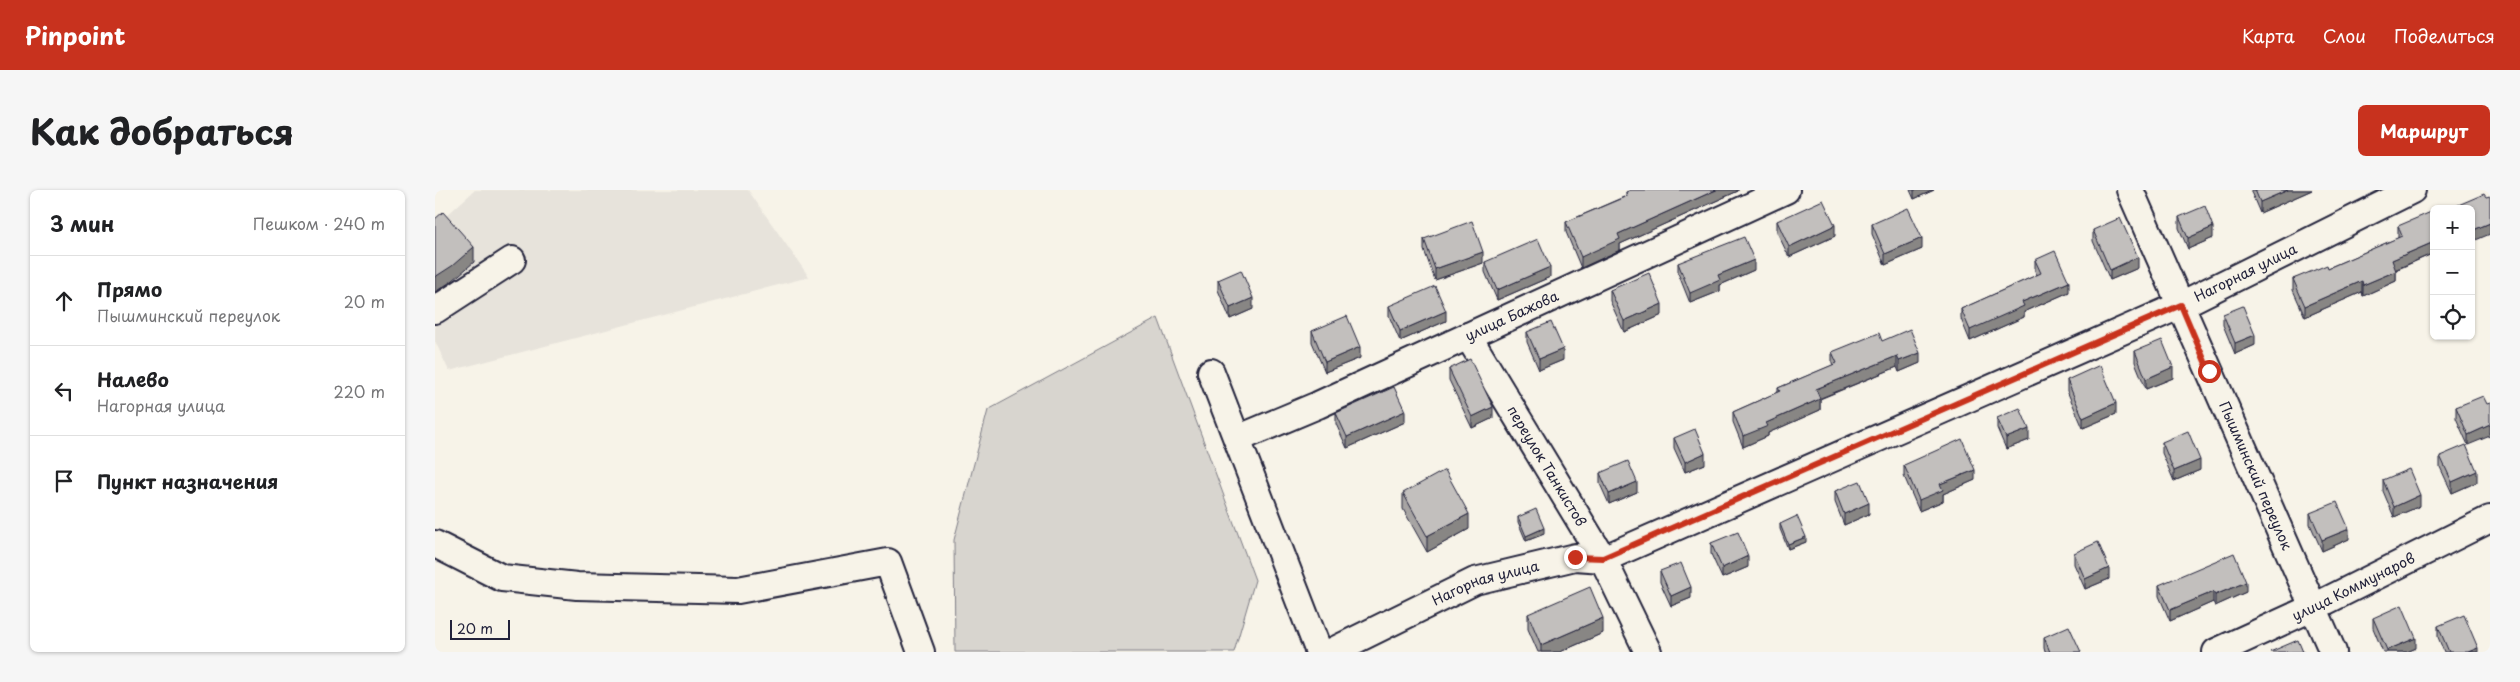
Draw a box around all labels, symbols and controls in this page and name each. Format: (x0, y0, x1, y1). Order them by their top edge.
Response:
text: Pinpoint (25, 17, 126, 53)
text: Карта (2242, 22, 2295, 49)
text: Слои (2323, 22, 2366, 49)
text: Поделиться (2394, 22, 2495, 49)
text: Как добраться (30, 104, 294, 157)
button: Маршрут (2358, 105, 2490, 156)
map controls (2430, 205, 2475, 340)
button: + (2430, 205, 2475, 250)
text: 3 мин (50, 207, 114, 239)
text: Пешком · 240 m (253, 211, 385, 235)
street label: Нагорная улица (2190, 238, 2300, 307)
button: − (2430, 250, 2475, 295)
text: Прямо (97, 275, 162, 303)
street label: улица Бажова (1461, 285, 1562, 346)
icon: ahead (50, 287, 78, 315)
text: 20 m (344, 289, 385, 313)
button: locate (2430, 295, 2475, 340)
text: Пышминский переулок (97, 303, 280, 327)
route start (2198, 360, 2221, 383)
text: Налево (97, 365, 169, 393)
icon: left (50, 377, 78, 405)
text: 220 m (334, 379, 385, 403)
text: Нагорная улица (97, 393, 225, 417)
street label: Пышминский переулок (2214, 398, 2298, 554)
street label: переулок Танкистов (1502, 401, 1592, 530)
icon: arrive (50, 467, 78, 495)
text: Пункт назначения (97, 467, 278, 495)
route end (1564, 546, 1587, 569)
street label: улица Коммунаров (2288, 547, 2418, 626)
street label: Нагорная улица (1428, 555, 1541, 611)
scale bar (450, 617, 510, 640)
text: 20 m (457, 618, 493, 639)

